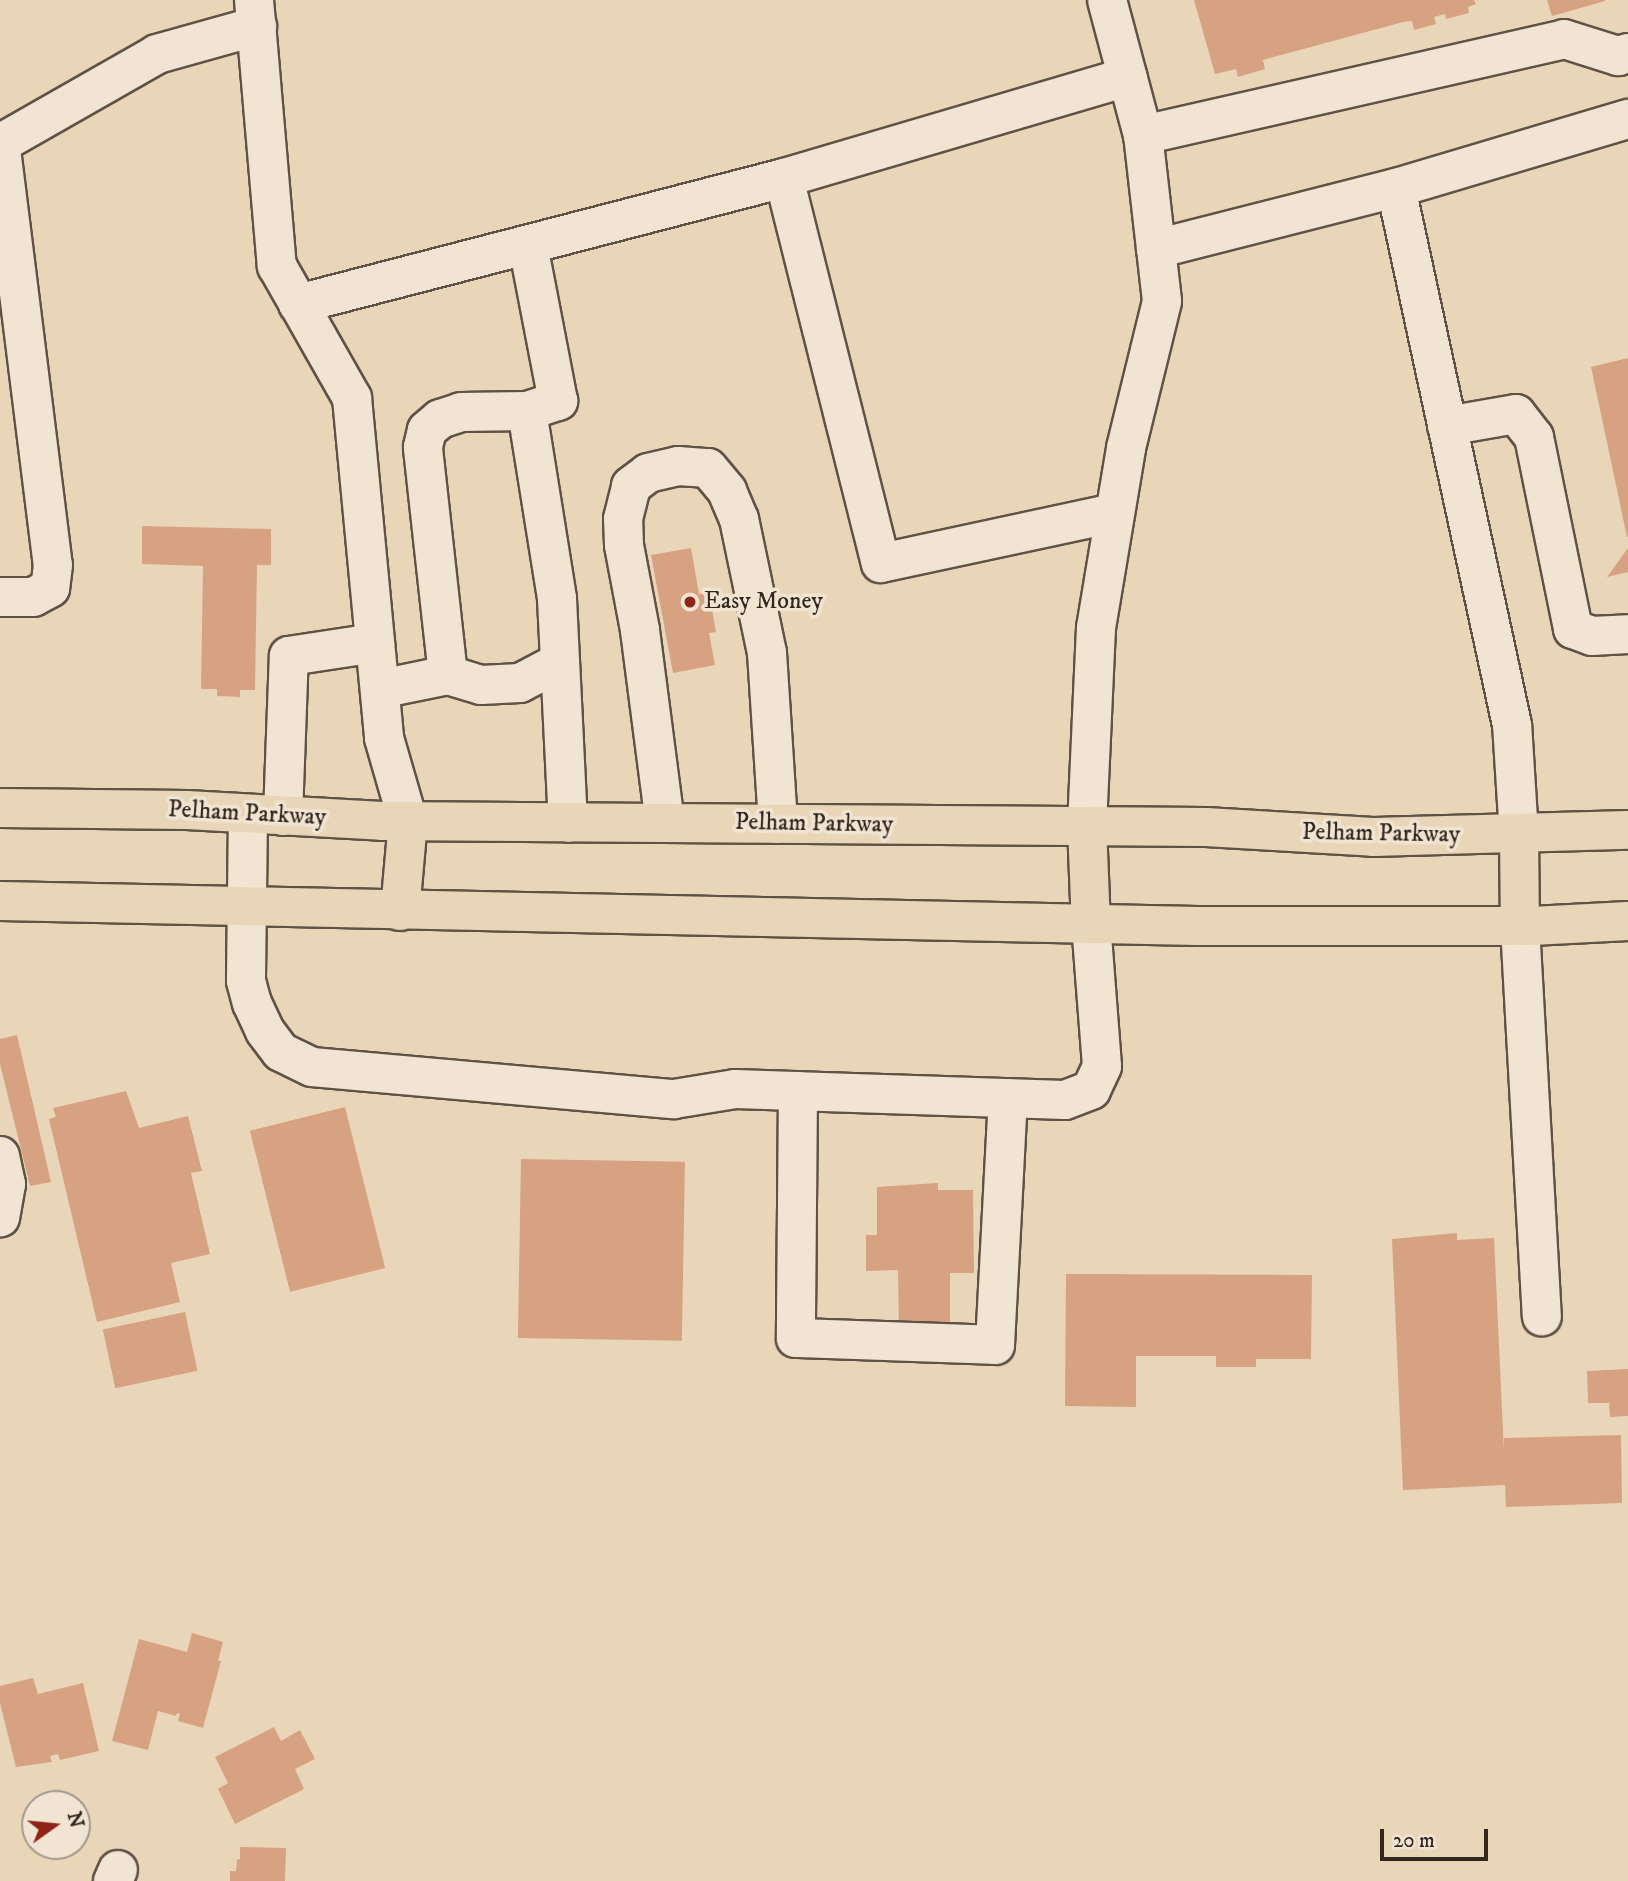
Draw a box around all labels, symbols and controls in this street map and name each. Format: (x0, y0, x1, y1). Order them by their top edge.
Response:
place label: Easy Money (704, 588, 823, 616)
marker: Easy Money (682, 594, 698, 610)
street label: Pelham Parkway (167, 795, 327, 833)
street label: Pelham Parkway (735, 808, 893, 840)
street label: Pelham Parkway (1302, 818, 1460, 850)
north arrow (21, 1790, 91, 1860)
text: N (62, 1809, 88, 1830)
scale bar (1383, 1814, 1492, 1858)
text: 20 m (1393, 1828, 1435, 1854)

